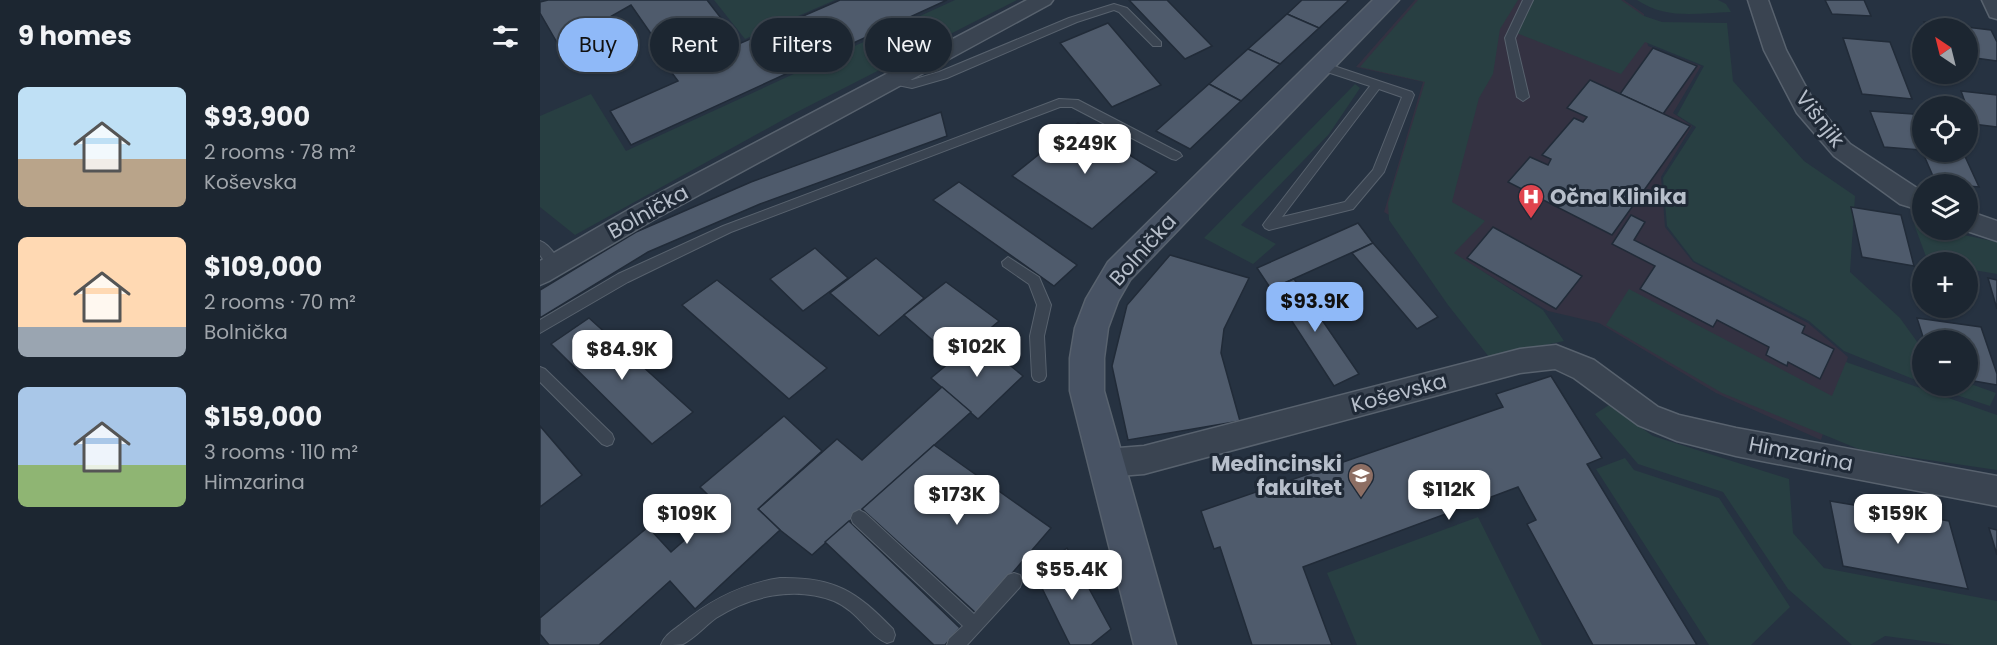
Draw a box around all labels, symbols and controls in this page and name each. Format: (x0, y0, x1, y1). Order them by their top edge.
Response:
text: 9 homes (18, 18, 132, 54)
chip: Buy (558, 18, 638, 72)
chip: Rent (650, 18, 739, 72)
chip: Filters (751, 18, 853, 72)
chip: New (865, 18, 952, 72)
north arrow (1912, 18, 1978, 84)
map controls (1912, 18, 1978, 396)
icon: filters (489, 20, 522, 53)
street label: Višnjik (1789, 84, 1852, 153)
button: locate (1912, 96, 1978, 162)
text: $93,900 (204, 99, 310, 135)
icon: home (66, 111, 138, 183)
pin: $249K (1043, 124, 1127, 175)
text: $249K (1053, 129, 1117, 157)
text: 2 rooms · 78 m² (204, 138, 356, 166)
text: Koševska (204, 168, 297, 196)
button: layers (1912, 174, 1978, 240)
street label: Bolnička (602, 178, 693, 246)
hospital icon: Očna Klinika (1516, 182, 1546, 220)
place label: Očna Klinika (1550, 182, 1687, 211)
street label: Bolnička (1102, 207, 1183, 292)
text: $109,000 (204, 249, 322, 285)
button: + (1912, 252, 1978, 318)
icon: home (66, 261, 138, 333)
pin: $93.9K (1266, 282, 1364, 333)
text: $93.9K (1280, 287, 1350, 315)
text: 2 rooms · 70 m² (204, 288, 356, 316)
text: Bolnička (204, 318, 288, 346)
pin: $102K (935, 327, 1019, 378)
pin: $84.9K (573, 330, 671, 381)
button: − (1912, 330, 1978, 396)
text: $102K (947, 332, 1007, 360)
text: $84.9K (586, 335, 658, 363)
street label: Koševska (1348, 366, 1450, 419)
text: $159,000 (204, 399, 322, 435)
icon: home (66, 411, 138, 483)
street label: Himzarina (1746, 429, 1856, 478)
text: 3 rooms · 110 m² (204, 438, 358, 466)
place label: Medincinski fakultet (1211, 449, 1342, 502)
school or university icon: Medincinski fakultet (1346, 461, 1376, 499)
text: Himzarina (204, 468, 305, 496)
pin: $112K (1407, 470, 1491, 521)
pin: $173K (915, 475, 999, 526)
text: $112K (1422, 475, 1476, 503)
text: $173K (928, 480, 986, 508)
pin: $109K (645, 494, 729, 545)
pin: $159K (1856, 494, 1940, 545)
text: $109K (657, 499, 717, 527)
text: $159K (1868, 499, 1928, 527)
pin: $55.4K (1023, 550, 1121, 601)
text: $55.4K (1036, 555, 1108, 583)

